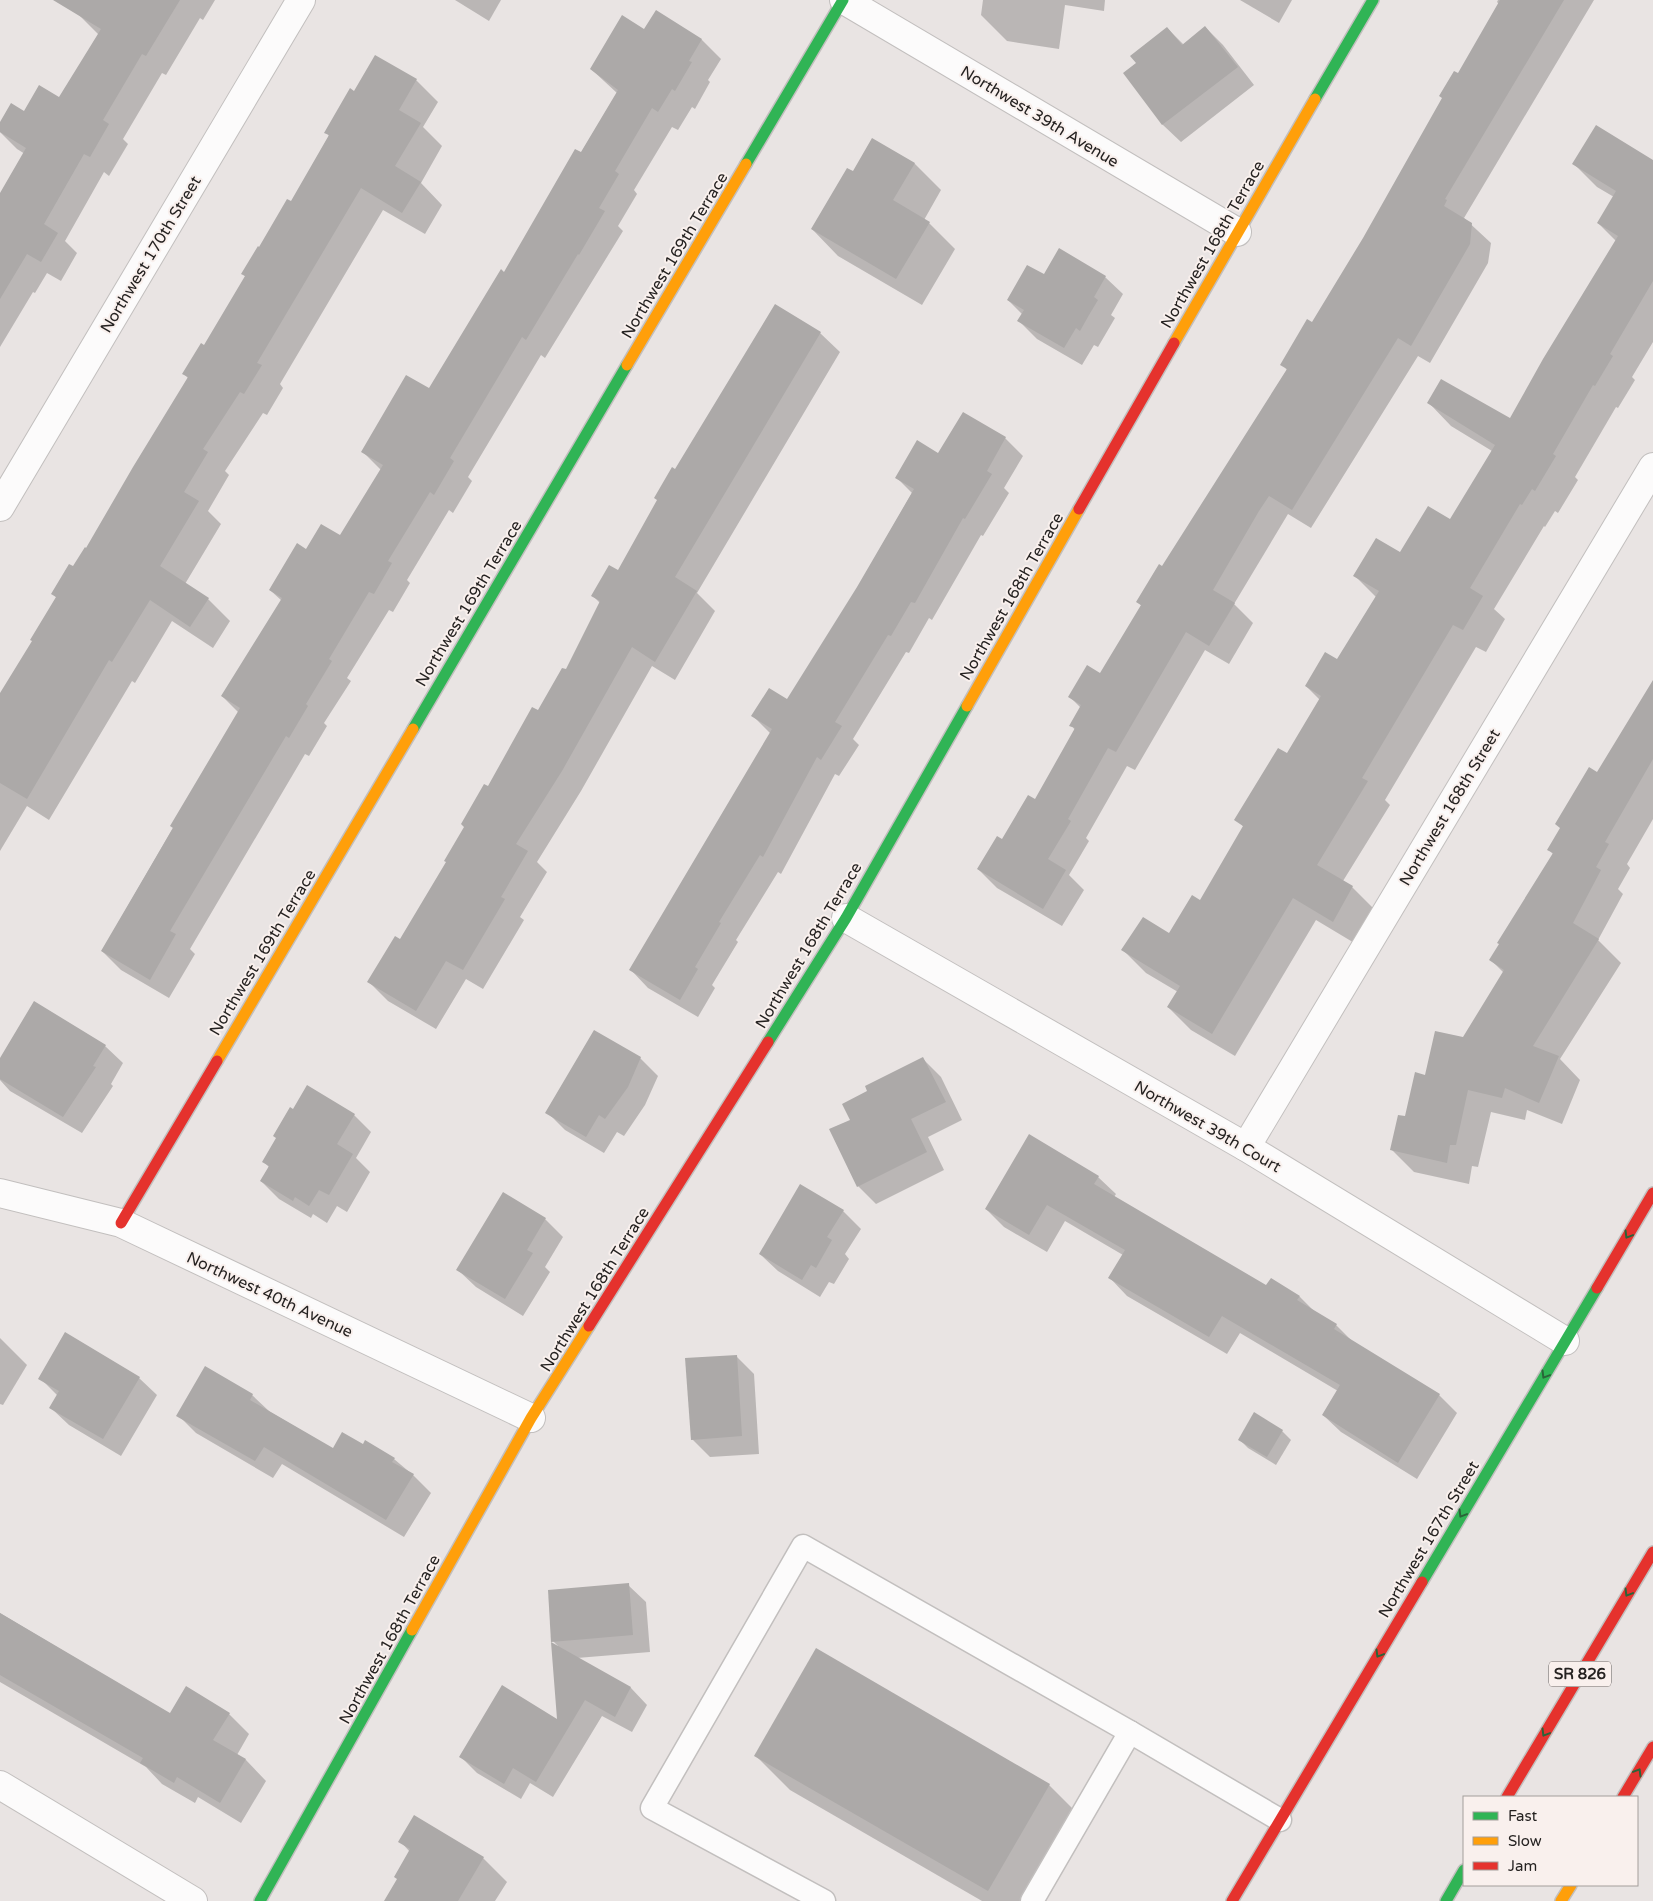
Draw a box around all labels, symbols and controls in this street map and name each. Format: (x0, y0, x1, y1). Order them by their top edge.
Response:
street label: Northwest 39th Avenue (957, 62, 1122, 172)
street label: Northwest 168th Terrace (1157, 157, 1269, 332)
street label: Northwest 169th Terrace (617, 169, 732, 342)
street label: Northwest 170th Street (96, 172, 206, 337)
street label: Northwest 168th Terrace (956, 509, 1068, 684)
street label: Northwest 169th Terrace (411, 517, 526, 690)
street label: Northwest 168th Street (1395, 725, 1505, 890)
street label: Northwest 168th Terrace (751, 859, 866, 1032)
street label: Northwest 169th Terrace (205, 866, 320, 1039)
street label: Northwest 39th Court (1130, 1077, 1285, 1177)
street label: Northwest 168th Terrace (536, 1203, 654, 1376)
one-way arrow (1625, 1230, 1635, 1239)
street label: Northwest 40th Avenue (183, 1248, 356, 1342)
one-way arrow (1541, 1369, 1551, 1378)
street label: Northwest 167th Street (1374, 1457, 1484, 1622)
one-way arrow (1458, 1509, 1468, 1518)
street label: Northwest 168th Terrace (335, 1551, 445, 1728)
one-way arrow (1625, 1588, 1635, 1597)
one-way arrow (1375, 1648, 1385, 1657)
road number: SR 826 (1549, 1662, 1611, 1686)
one-way arrow (1542, 1728, 1552, 1737)
one-way arrow (1631, 1769, 1641, 1778)
legend (1463, 1796, 1638, 1886)
text: Fast (1508, 1807, 1538, 1825)
text: Slow (1508, 1832, 1542, 1850)
text: Jam (1508, 1857, 1537, 1875)

